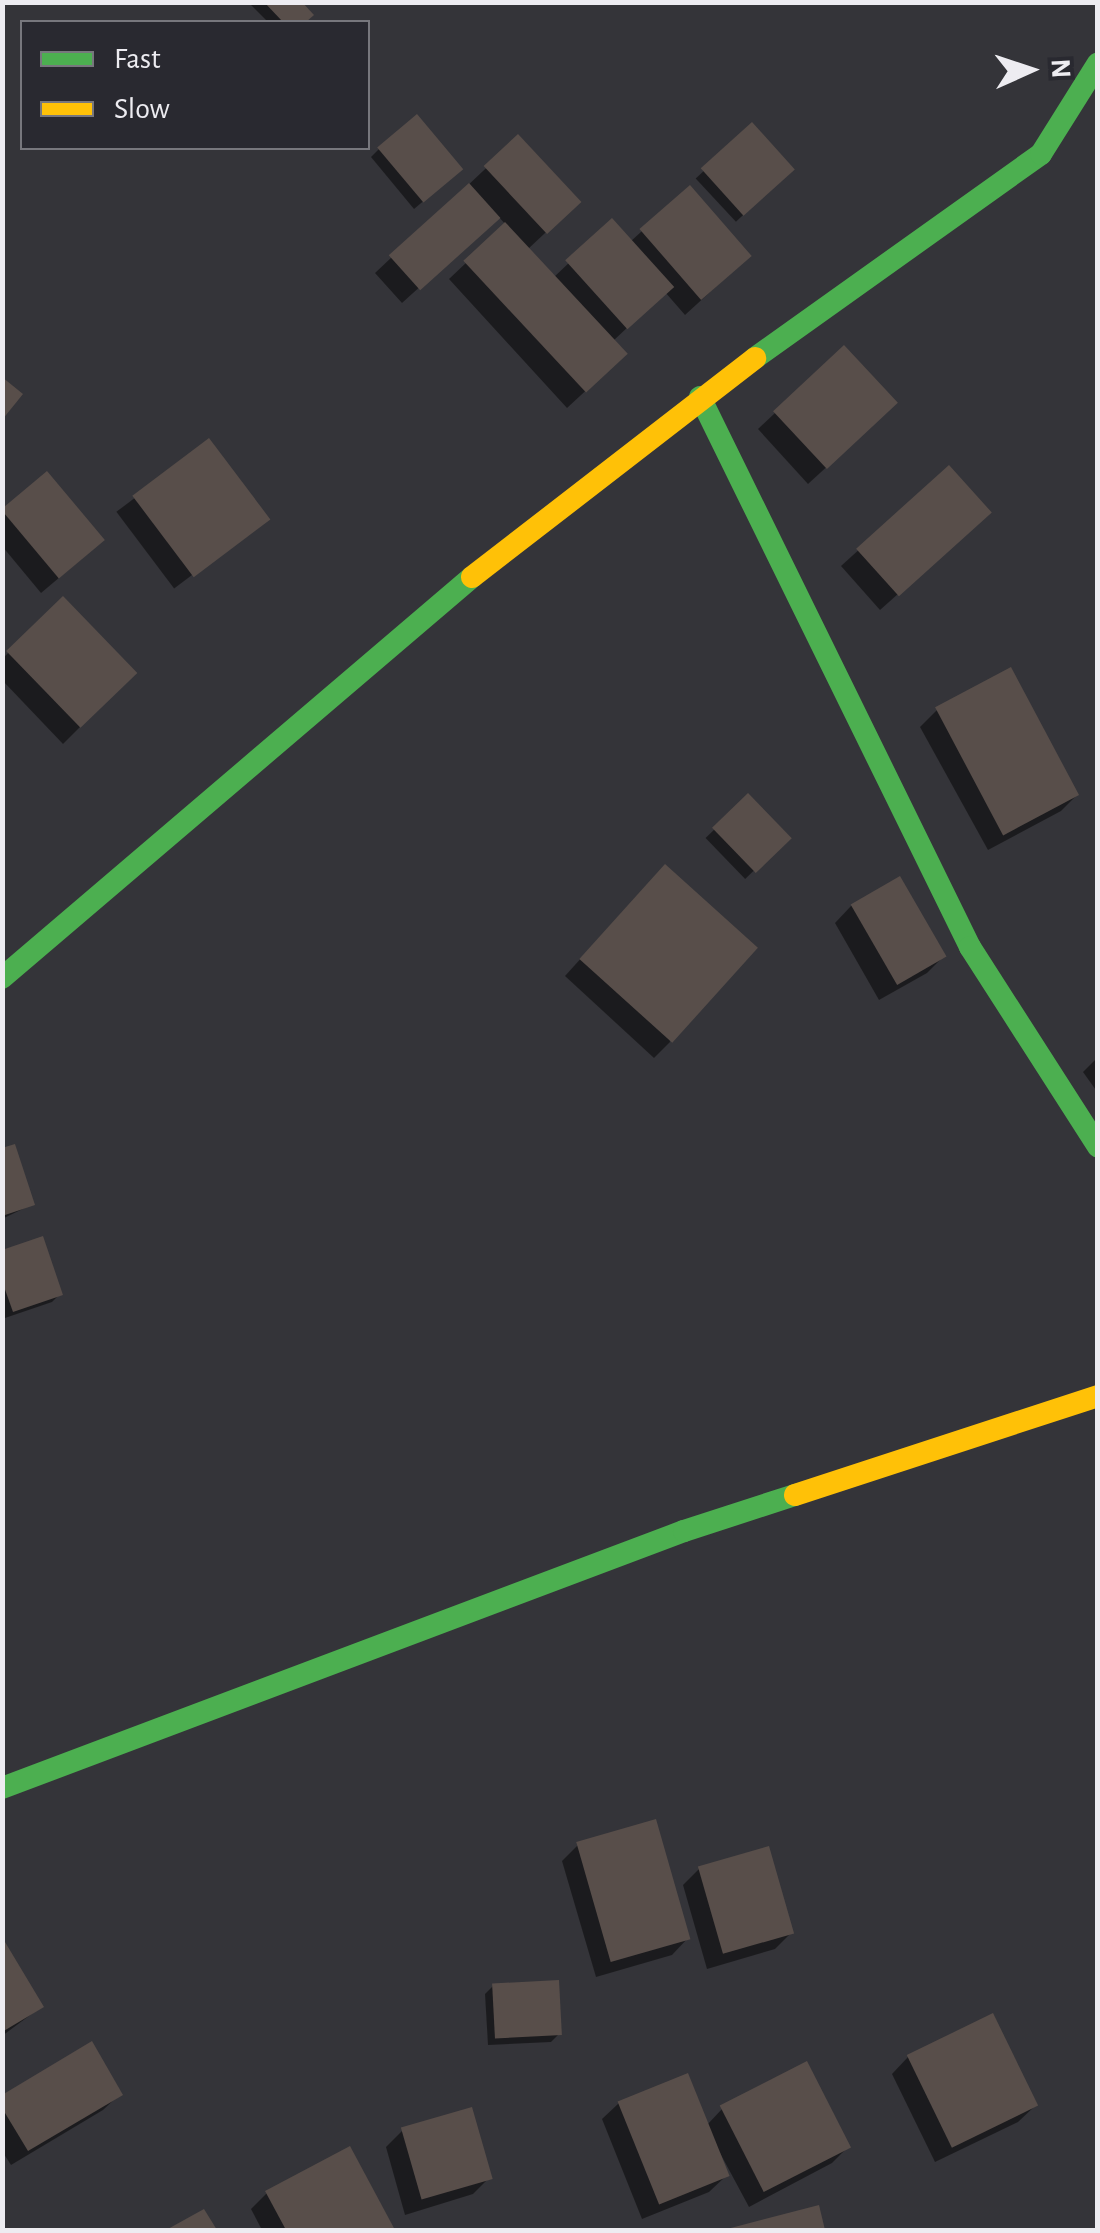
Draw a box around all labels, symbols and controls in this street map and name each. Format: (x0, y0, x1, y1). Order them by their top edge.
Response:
legend (20, 20, 370, 150)
north arrow (980, 20, 1080, 120)
text: Fast (114, 44, 161, 74)
text: N (1045, 58, 1074, 79)
text: Slow (114, 94, 170, 124)

